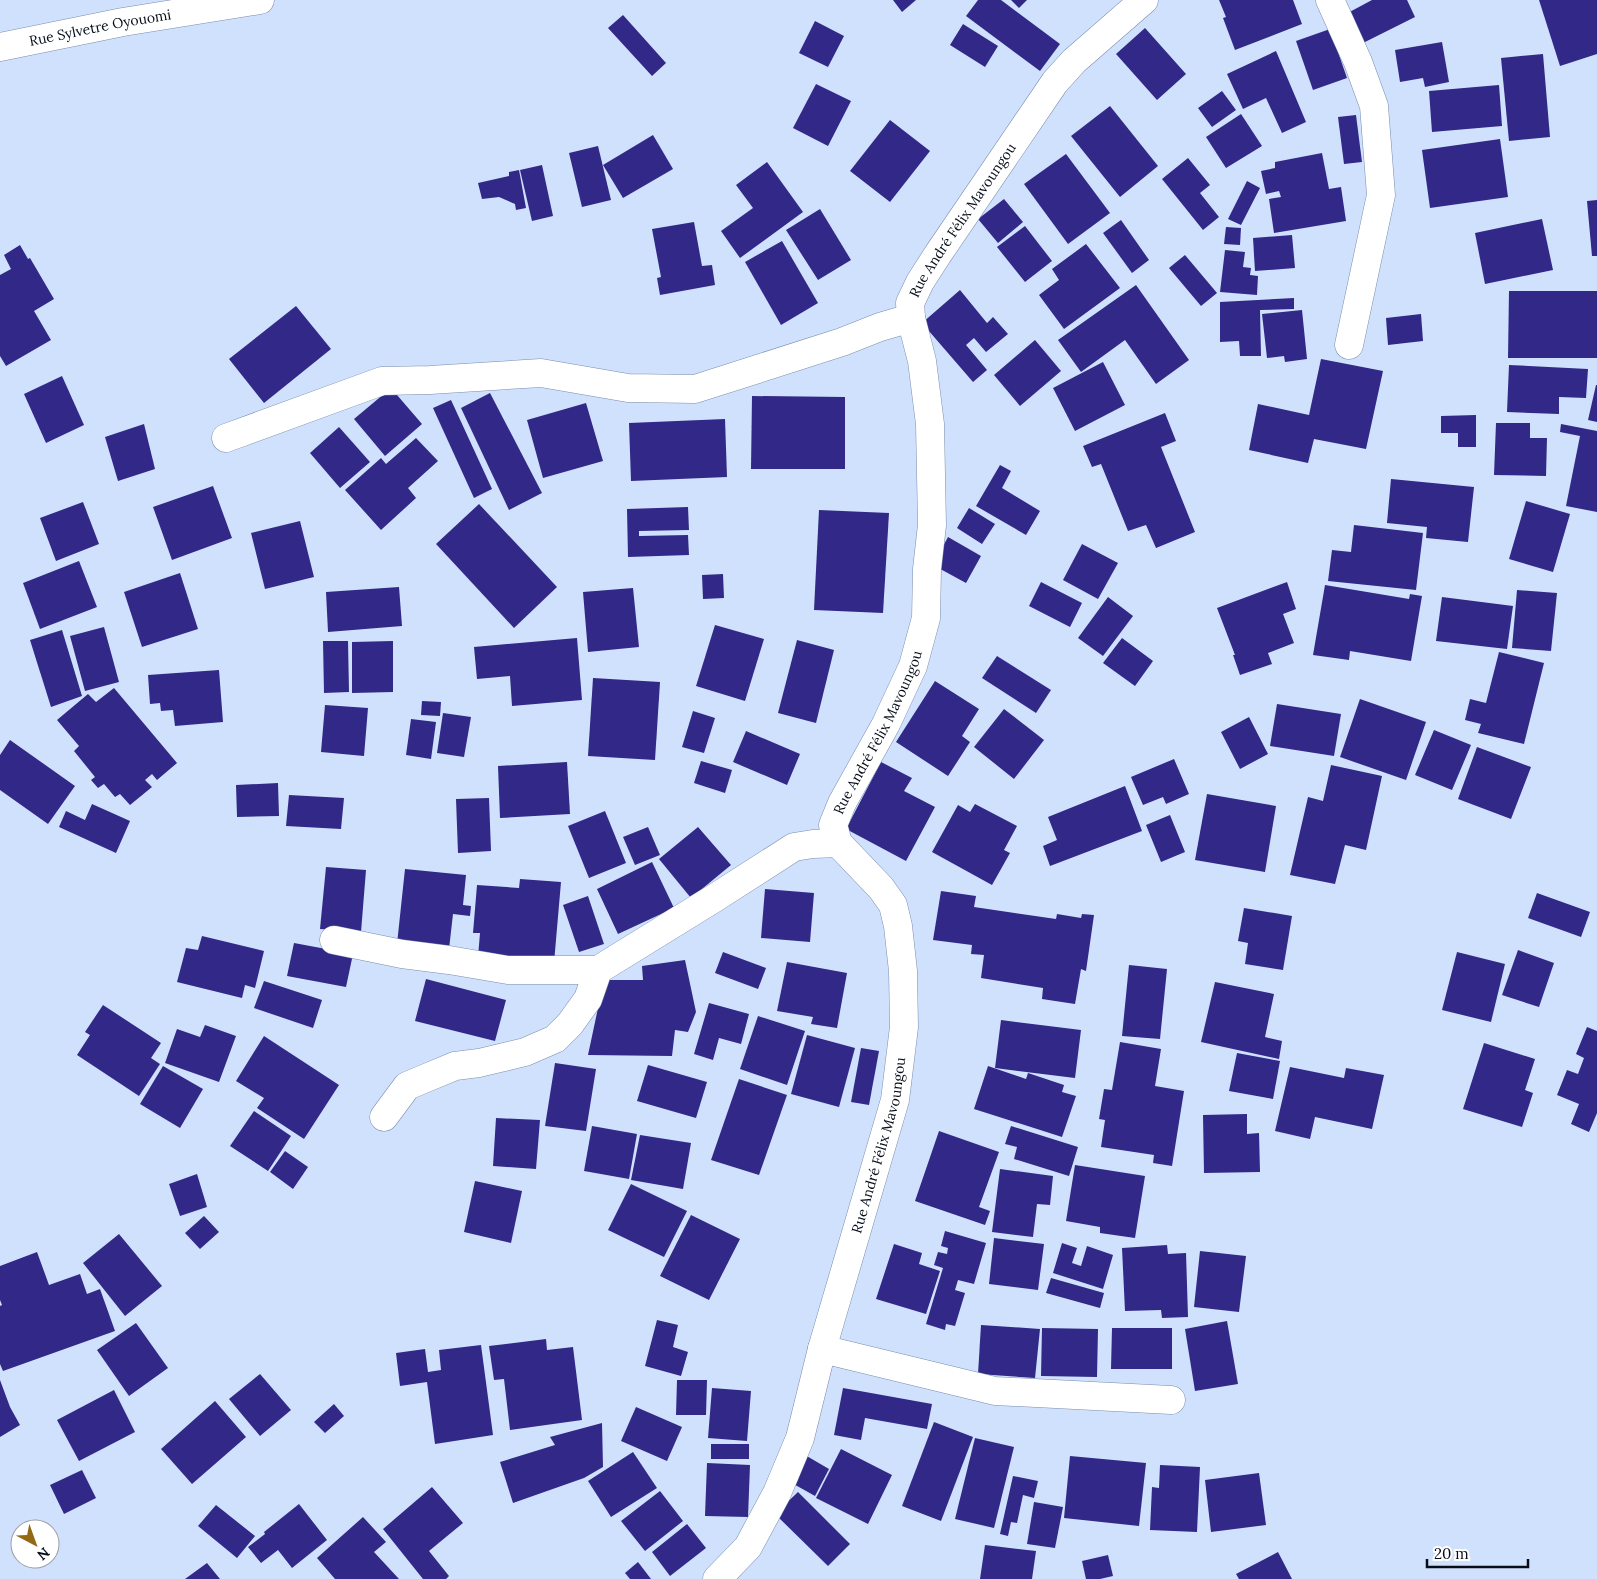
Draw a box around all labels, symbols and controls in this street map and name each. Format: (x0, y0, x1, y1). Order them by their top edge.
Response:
street label: Rue Sylvetre Oyouomi (28, 5, 172, 50)
street label: Rue André Félix Mavoungou (905, 140, 1020, 300)
street label: Rue André Félix Mavoungou (829, 648, 926, 817)
street label: Rue André Félix Mavoungou (847, 1056, 909, 1235)
north arrow (10, 1519, 60, 1569)
scale bar (1427, 1536, 1528, 1568)
text: N (33, 1543, 54, 1564)
text: 20 m (1434, 1544, 1469, 1563)

